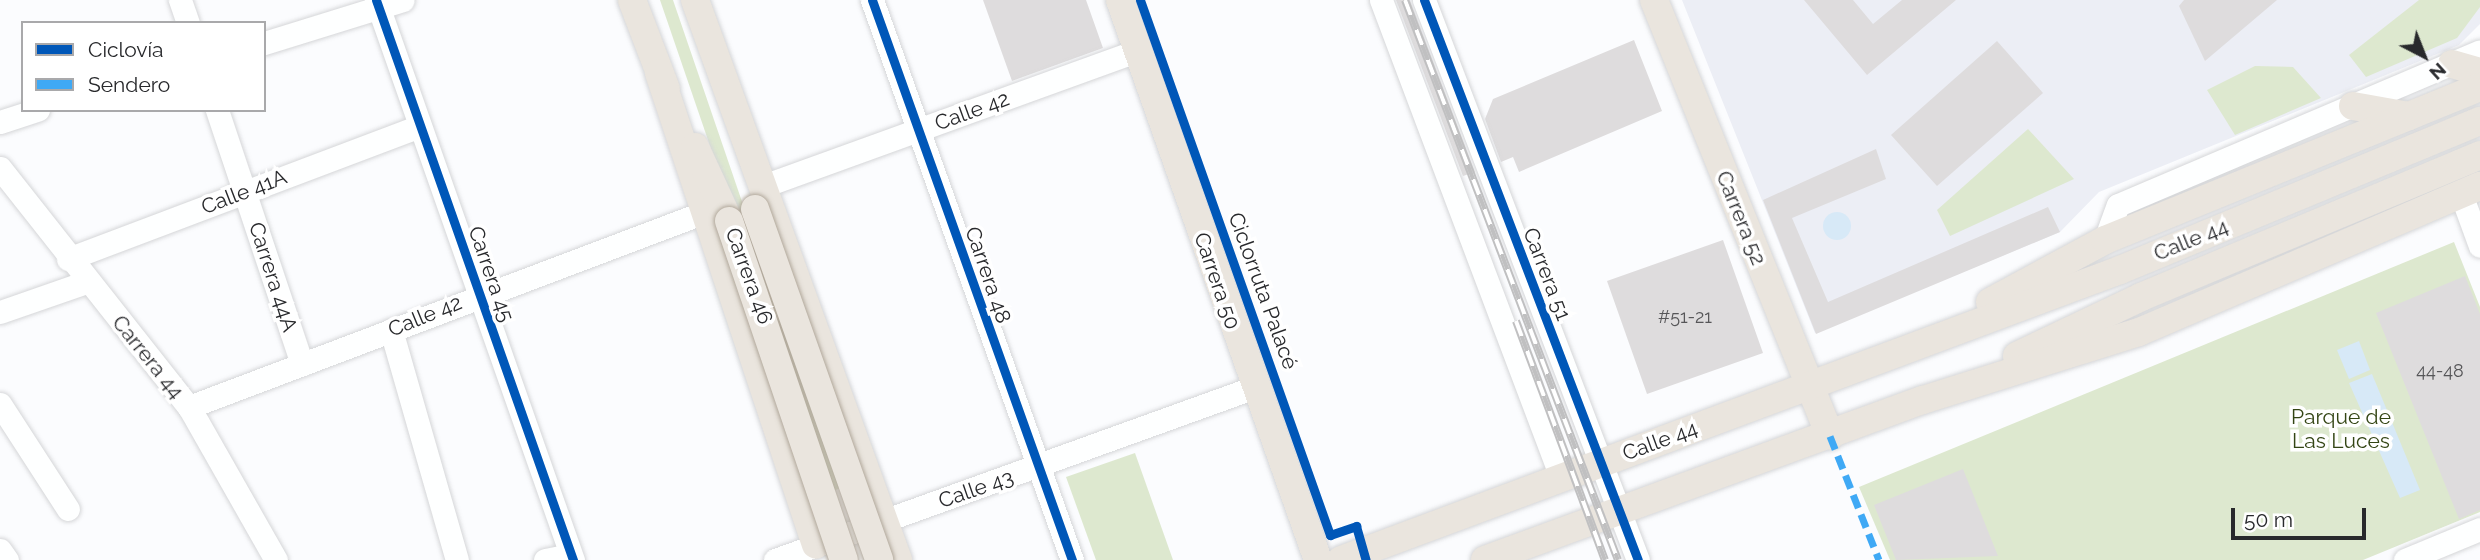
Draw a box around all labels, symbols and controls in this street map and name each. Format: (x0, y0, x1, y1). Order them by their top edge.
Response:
legend (21, 21, 266, 112)
north arrow (2389, 21, 2459, 91)
text: Ciclovía (88, 37, 164, 62)
text: N (2425, 59, 2451, 85)
text: Sendero (88, 72, 170, 97)
street label: Calle 42 (931, 86, 1013, 136)
street label: Calle 41A (198, 164, 290, 220)
street label: Carrera 52 (1711, 167, 1771, 269)
street label: Ciclorruta Palacé (1223, 209, 1303, 373)
street label: Calle 44 (2150, 214, 2232, 266)
street label: Carrera 44A (243, 219, 303, 335)
street label: Carrera 45 (463, 223, 519, 325)
street label: Carrera 48 (960, 223, 1016, 327)
street label: Carrera 46 (720, 224, 778, 328)
street label: Carrera 51 (1518, 224, 1576, 324)
street label: Carrera 50 (1189, 229, 1245, 333)
street label: Calle 42 (384, 290, 466, 342)
house number: #51-21 (1658, 306, 1712, 328)
street label: Carrera 44 (107, 310, 189, 404)
house number: 44-48 (2416, 360, 2464, 382)
park label: Parque de Las Luces (2291, 404, 2391, 454)
street label: Calle 44 (1619, 416, 1701, 466)
street label: Calle 43 (935, 464, 1017, 514)
scale bar (2235, 494, 2370, 538)
text: 50 m (2244, 507, 2293, 532)

